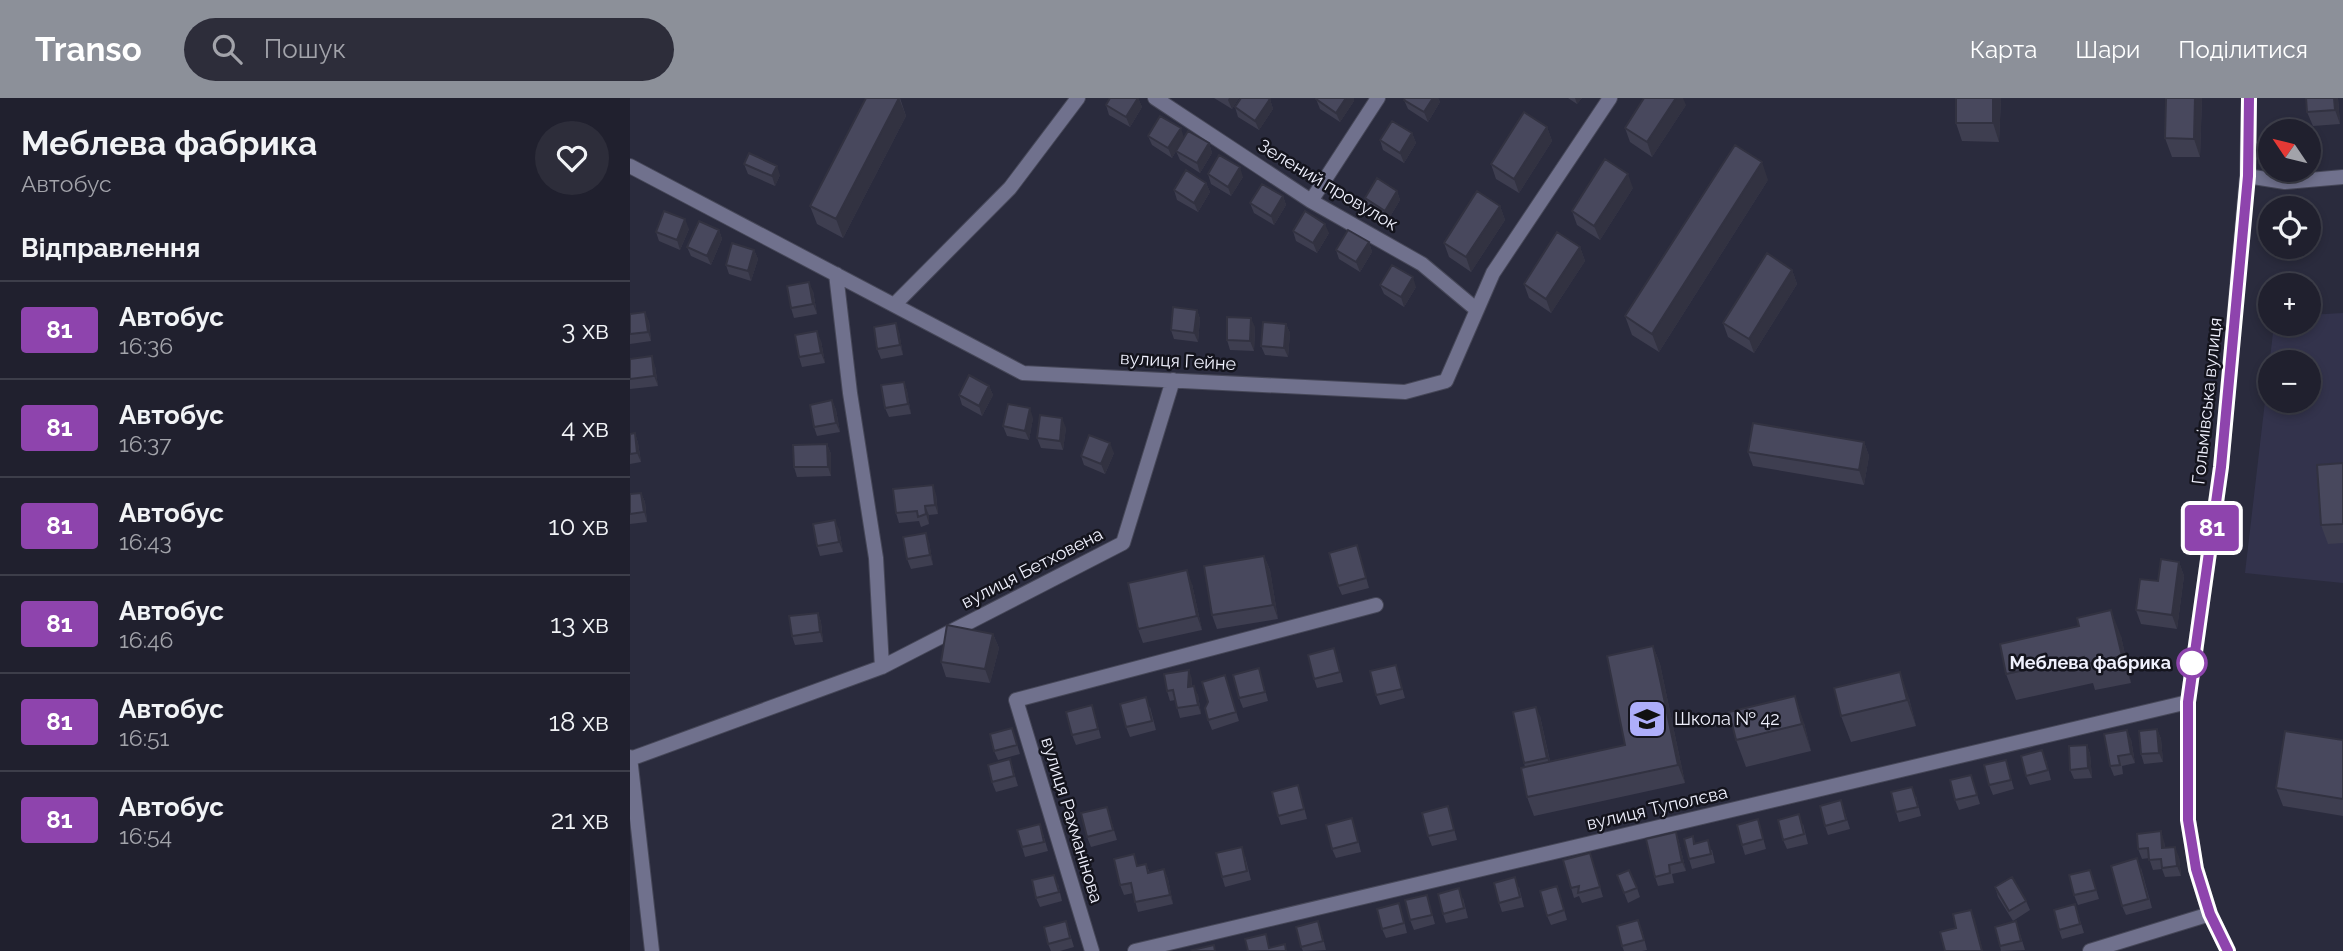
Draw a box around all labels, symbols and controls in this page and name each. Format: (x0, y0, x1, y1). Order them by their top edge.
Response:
search box (184, 18, 674, 81)
text: Transo (35, 30, 142, 69)
icon: search (208, 30, 246, 68)
text: Пошук (264, 34, 346, 64)
text: Карта (1970, 35, 2037, 64)
text: Шари (2075, 35, 2140, 64)
text: Поділитися (2178, 35, 2308, 64)
north arrow (2258, 119, 2320, 182)
map controls (2258, 119, 2321, 413)
button: heart (535, 121, 609, 195)
text: Меблева фабрика (21, 124, 317, 163)
street label: Зелений провулок (1255, 135, 1402, 235)
text: Автобус (21, 170, 112, 197)
button: locate (2258, 196, 2321, 259)
text: Відправлення (21, 233, 200, 263)
button: + (2258, 273, 2321, 336)
text: Автобус (119, 302, 224, 332)
text: 81 (46, 315, 73, 344)
text: 3 хв (561, 315, 609, 345)
street label: Гольмівська вулиця (2187, 316, 2226, 485)
text: 16:36 (119, 332, 173, 359)
street label: вулиця Гейне (1119, 347, 1237, 374)
button: − (2258, 350, 2321, 413)
text: Автобус (119, 400, 224, 430)
text: 81 (46, 413, 73, 442)
text: 4 хв (561, 413, 609, 443)
text: 16:37 (119, 430, 172, 457)
text: Автобус (119, 498, 224, 528)
line badge: 81 (2180, 505, 2244, 551)
text: 81 (46, 511, 73, 540)
text: 10 хв (548, 511, 609, 541)
text: 81 (2199, 513, 2225, 542)
street label: вулиця Бетховена (958, 523, 1106, 612)
text: 16:43 (119, 528, 172, 555)
text: Автобус (119, 596, 224, 626)
text: 81 (46, 609, 73, 638)
text: 13 хв (550, 609, 609, 639)
text: 16:46 (119, 626, 173, 653)
marker: Меблева фабрика (2177, 648, 2207, 678)
place label: Меблева фабрика (2009, 652, 2171, 673)
text: Автобус (119, 694, 224, 724)
school or university icon: Школа № 42 (1626, 698, 1668, 740)
text: 81 (46, 707, 73, 736)
text: 18 хв (549, 707, 609, 737)
place label: Школа № 42 (1674, 708, 1780, 729)
text: 16:51 (119, 724, 169, 751)
street label: вулиця Рахманінова (1037, 734, 1108, 905)
street label: вулиця Туполєва (1584, 781, 1729, 834)
text: Автобус (119, 792, 224, 822)
text: 81 (46, 805, 73, 834)
text: 21 хв (551, 805, 609, 835)
text: 16:54 (119, 822, 172, 849)

